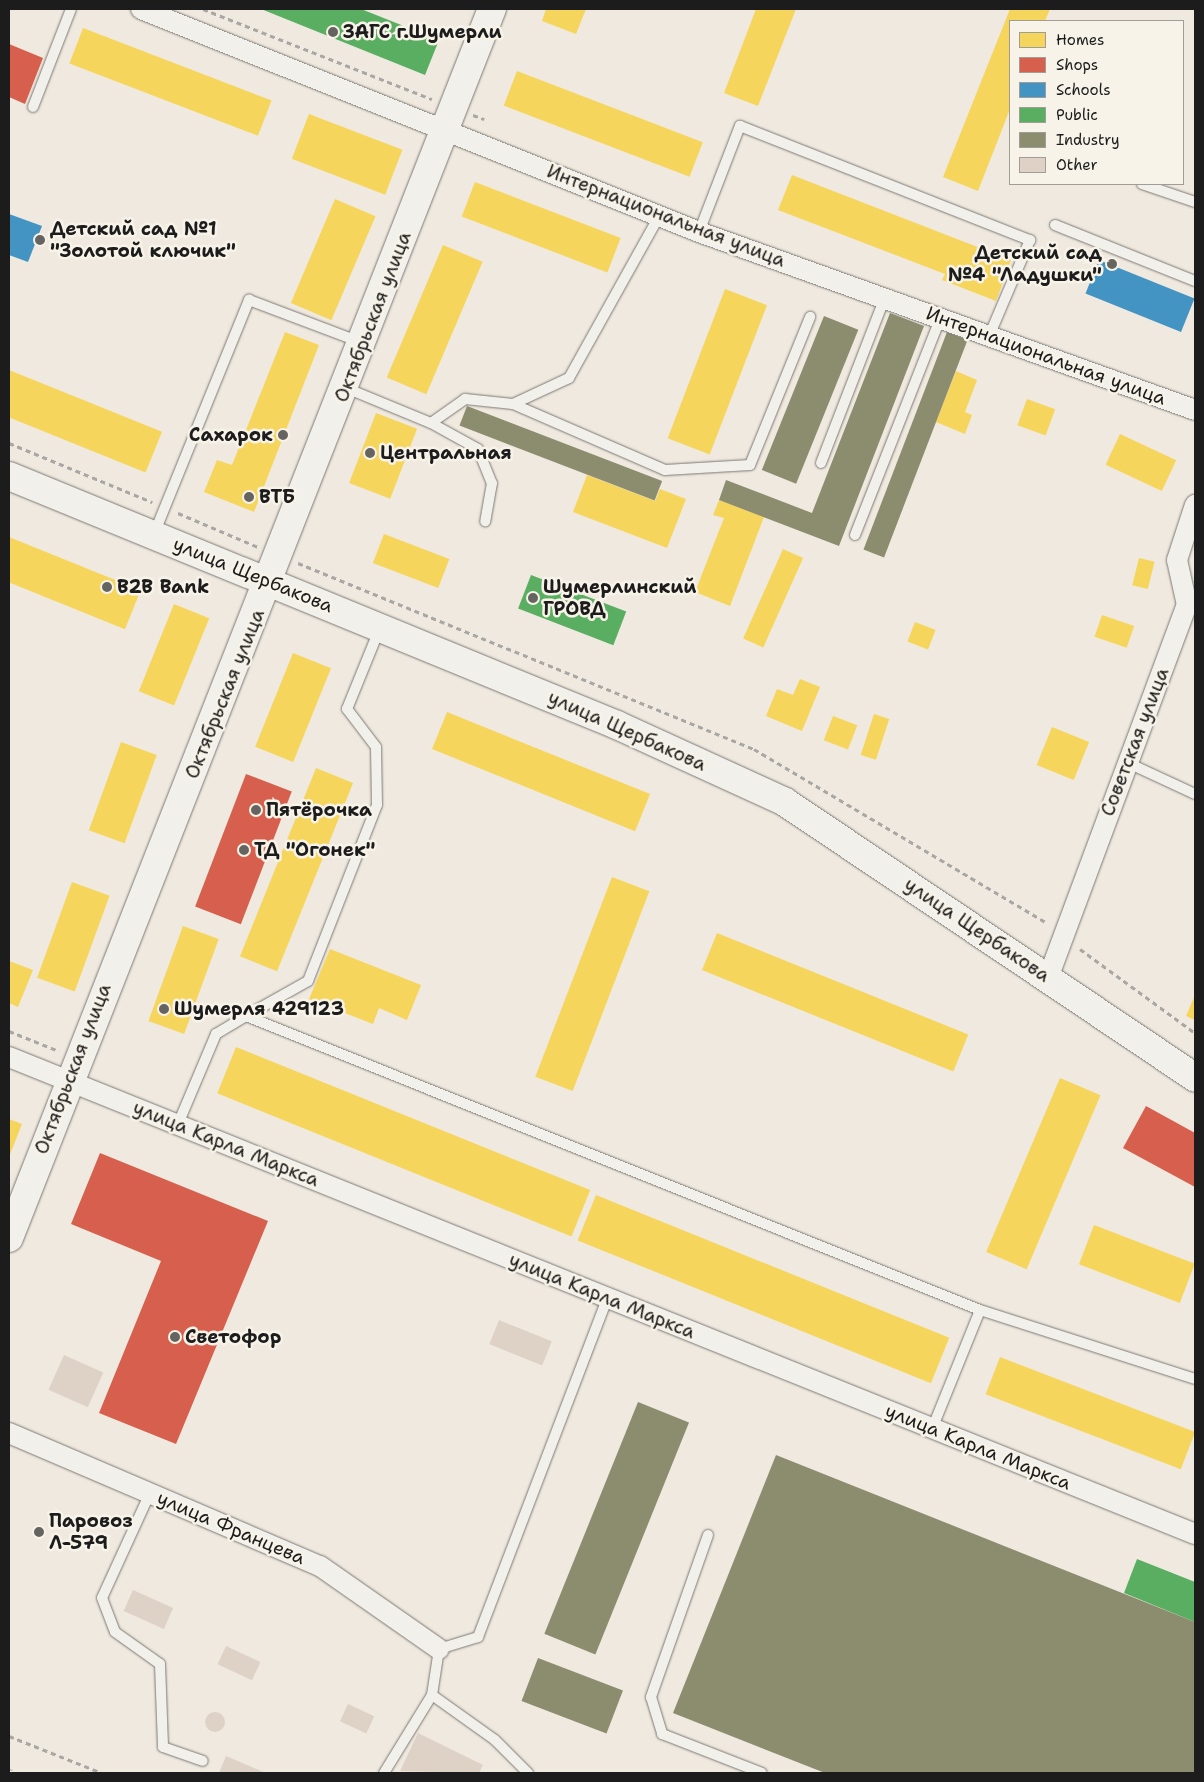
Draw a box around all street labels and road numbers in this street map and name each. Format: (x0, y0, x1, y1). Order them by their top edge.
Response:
street label: Интернациональная улица (544, 160, 788, 272)
street label: Октябрьская улица (330, 229, 416, 405)
street label: Интернациональная улица (923, 302, 1169, 410)
street label: улица Щербакова (170, 533, 336, 617)
street label: Октябрьская улица (181, 606, 269, 782)
street label: Советская улица (1096, 665, 1174, 819)
street label: улица Щербакова (544, 686, 710, 776)
street label: улица Щербакова (900, 873, 1054, 987)
street label: Октябрьская улица (30, 981, 116, 1157)
street label: улица Карла Маркса (130, 1096, 322, 1192)
street label: улица Карла Маркса (506, 1248, 698, 1344)
street label: улица Карла Маркса (882, 1399, 1074, 1495)
street label: улица Францева (154, 1487, 308, 1569)

